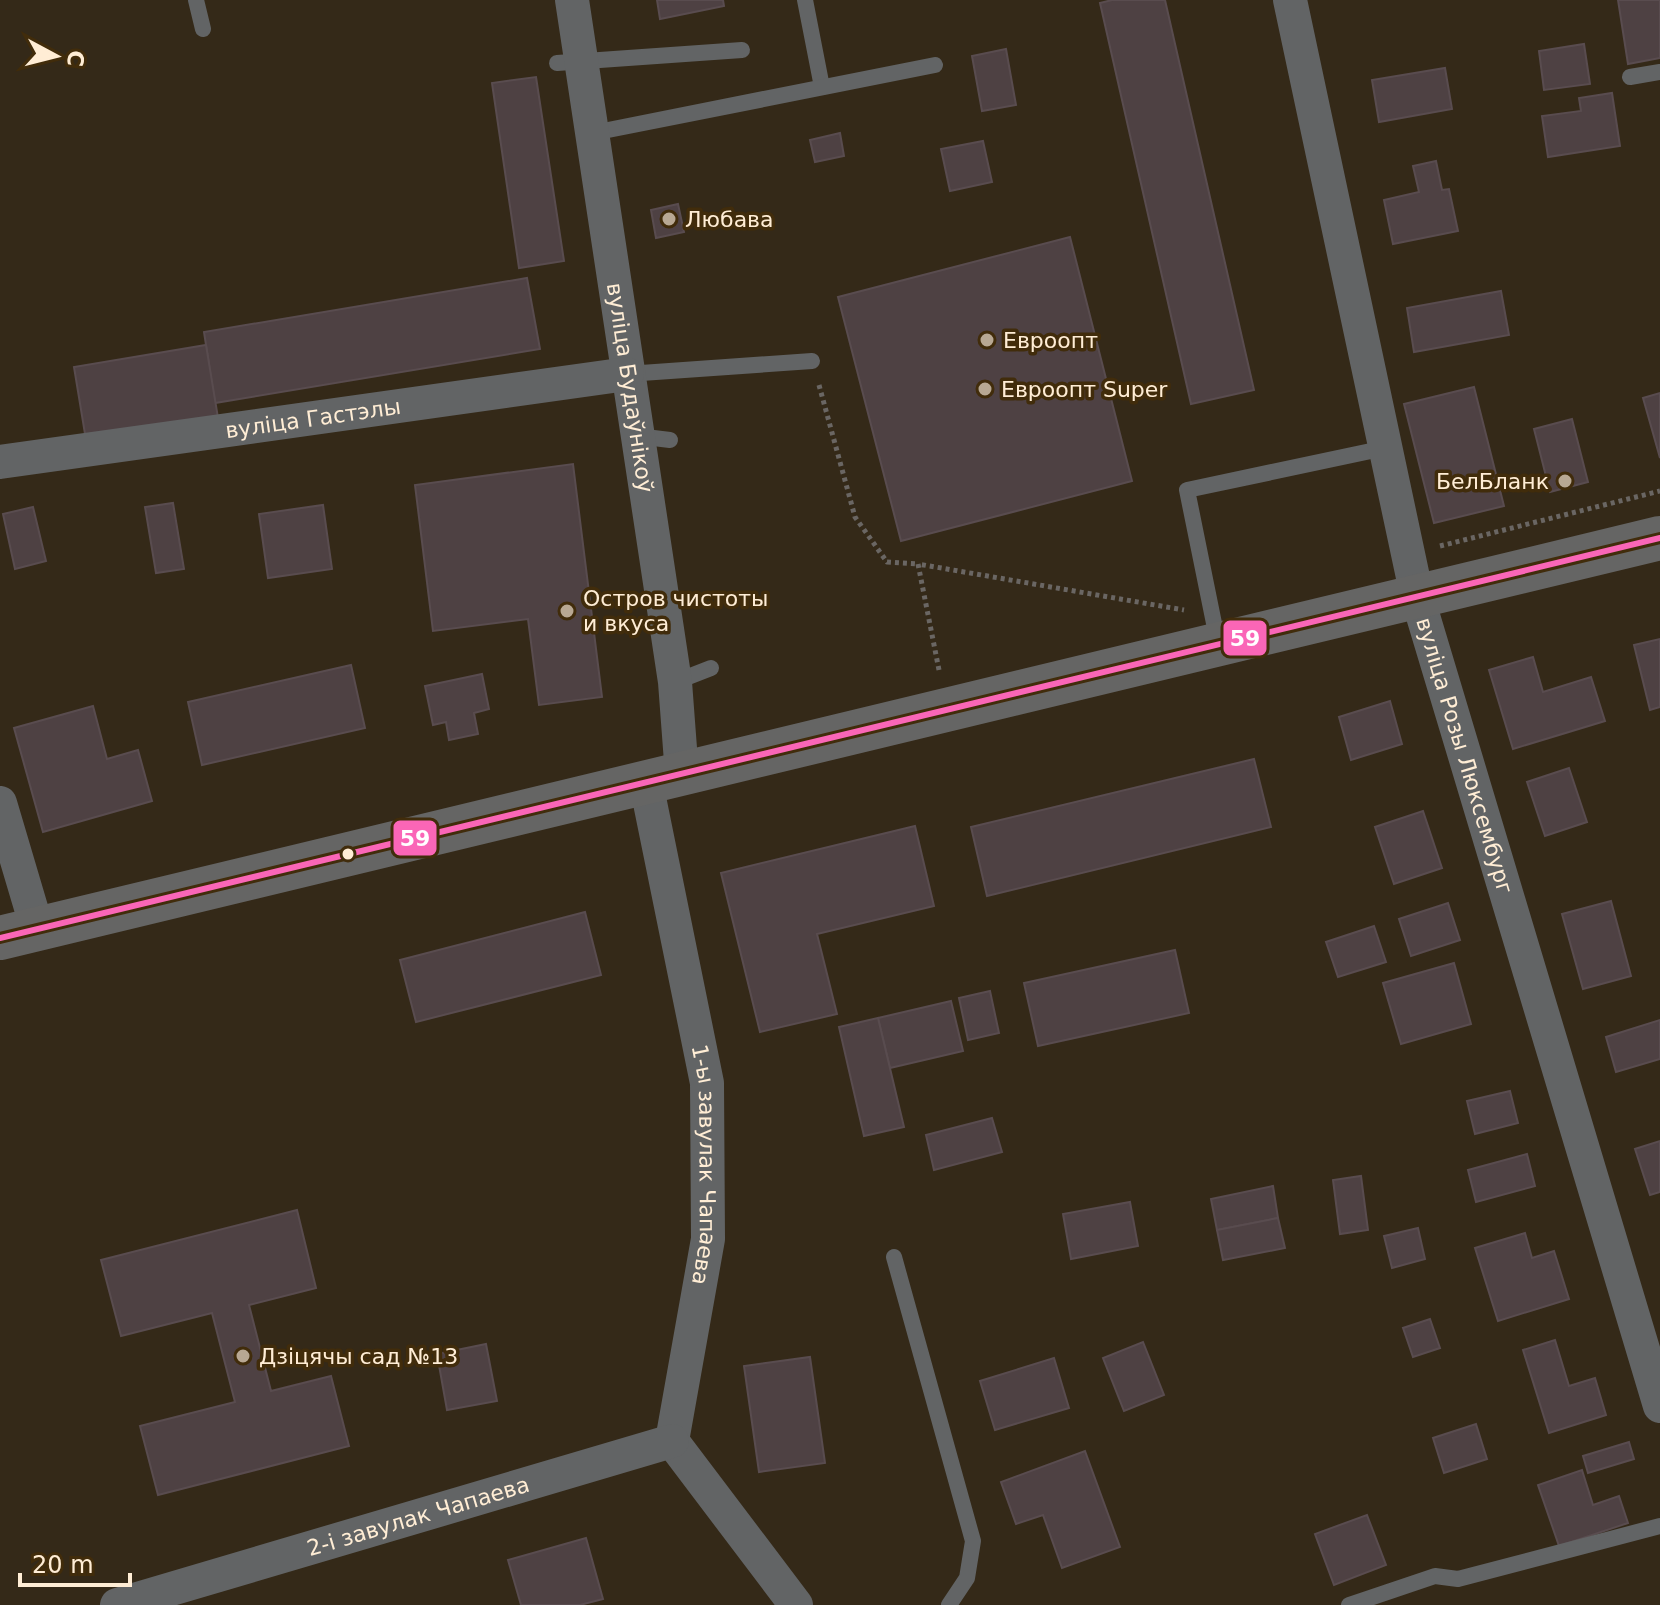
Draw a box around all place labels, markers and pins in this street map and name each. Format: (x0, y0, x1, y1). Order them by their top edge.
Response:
place label: Любава (685, 207, 774, 232)
marker: Любава (660, 210, 678, 228)
place label: Евроопт (1003, 328, 1098, 353)
marker: Евроопт (978, 331, 996, 349)
place label: Евроопт Super (1001, 377, 1168, 402)
marker: Евроопт Super (976, 380, 994, 398)
place label: БелБланк (1436, 469, 1549, 494)
marker: БелБланк (1556, 472, 1574, 490)
place label: Остров чистоты и вкуса (583, 586, 768, 636)
marker: Остров чистоты и вкуса (558, 602, 576, 620)
unlabelled marker (340, 846, 356, 862)
place label: Дзіцячы сад №13 (259, 1344, 458, 1369)
marker: Дзіцячы сад №13 (234, 1347, 252, 1365)

